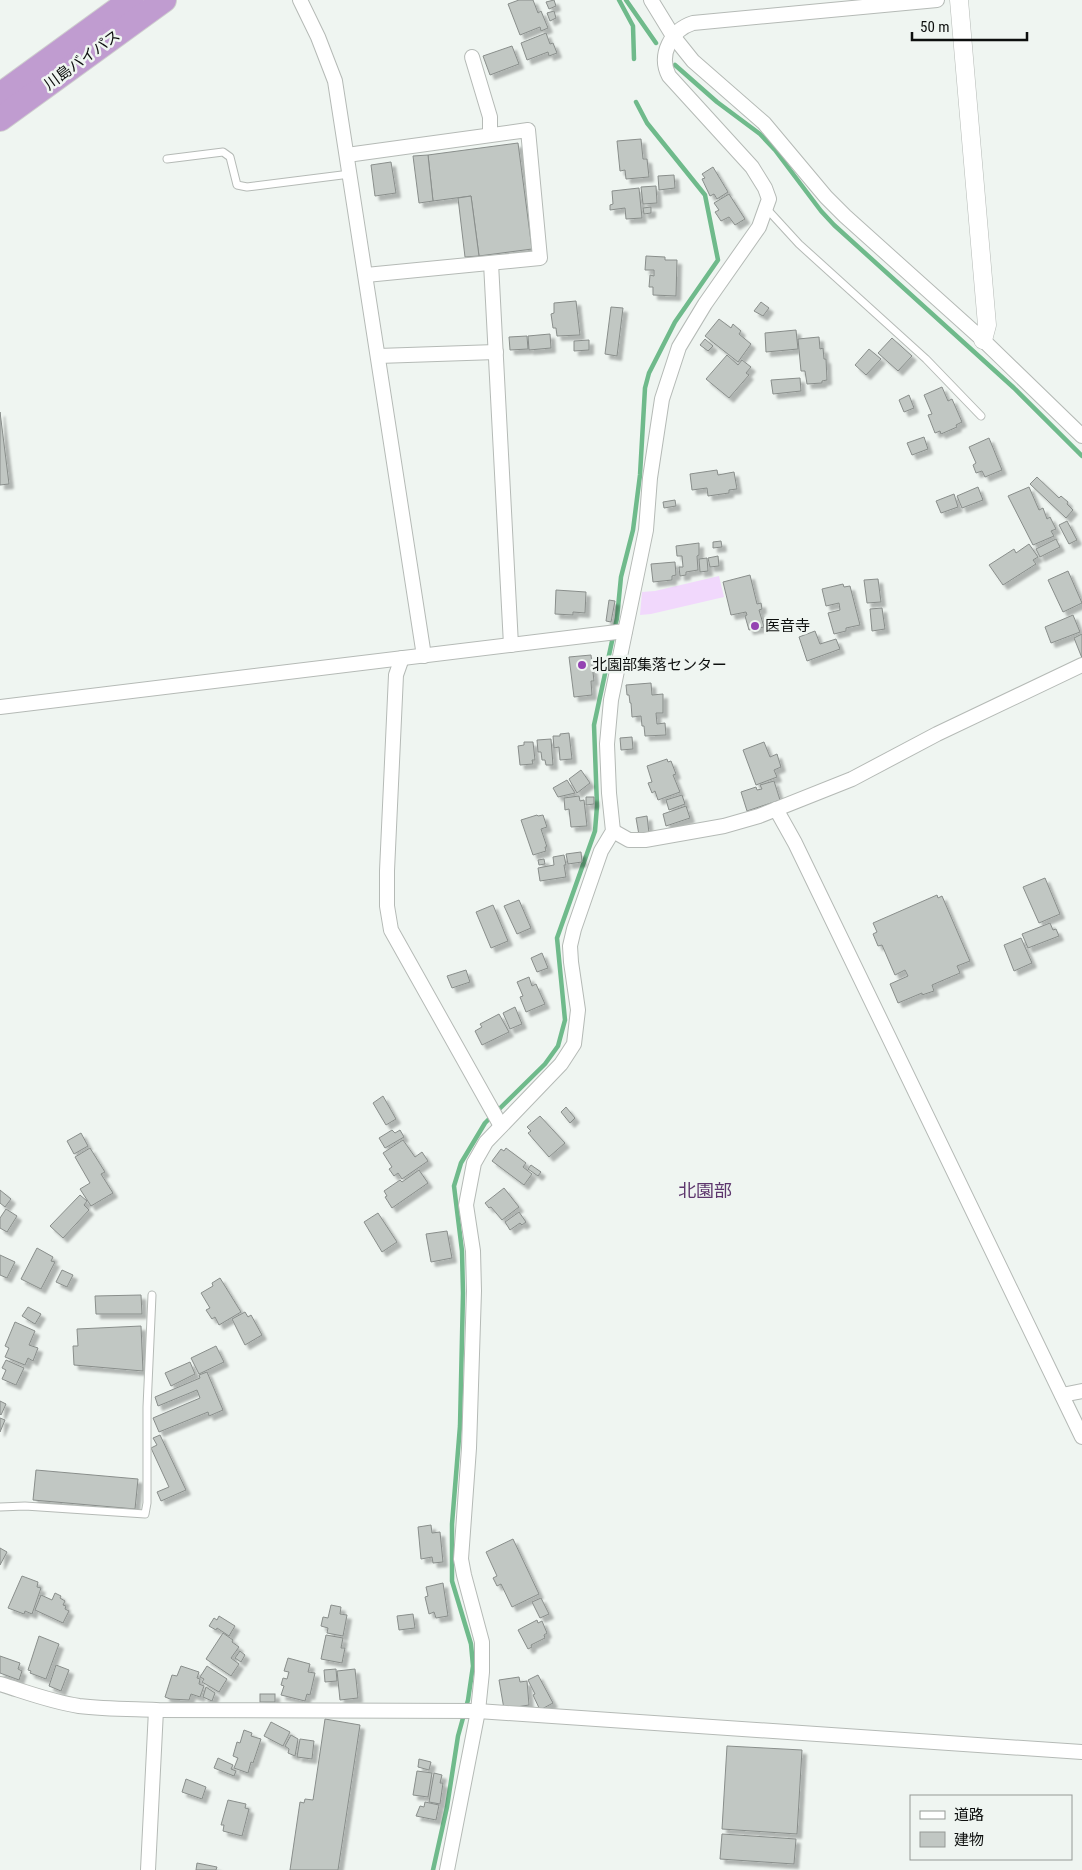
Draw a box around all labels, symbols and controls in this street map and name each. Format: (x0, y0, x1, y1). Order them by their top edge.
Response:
scale bar (912, 10, 1027, 42)
text: 50 m (920, 18, 950, 36)
street label: 川島バイパス (40, 26, 124, 94)
place label: 医音寺 (765, 617, 810, 635)
marker: 医音寺 (749, 620, 761, 632)
place label: 北園部集落センター (592, 656, 727, 674)
marker: 北園部集落センター (576, 659, 588, 671)
district label: 北園部 (678, 1180, 732, 1201)
legend (910, 1795, 1072, 1860)
text: 道路 (954, 1806, 984, 1824)
text: 建物 (954, 1831, 984, 1849)

